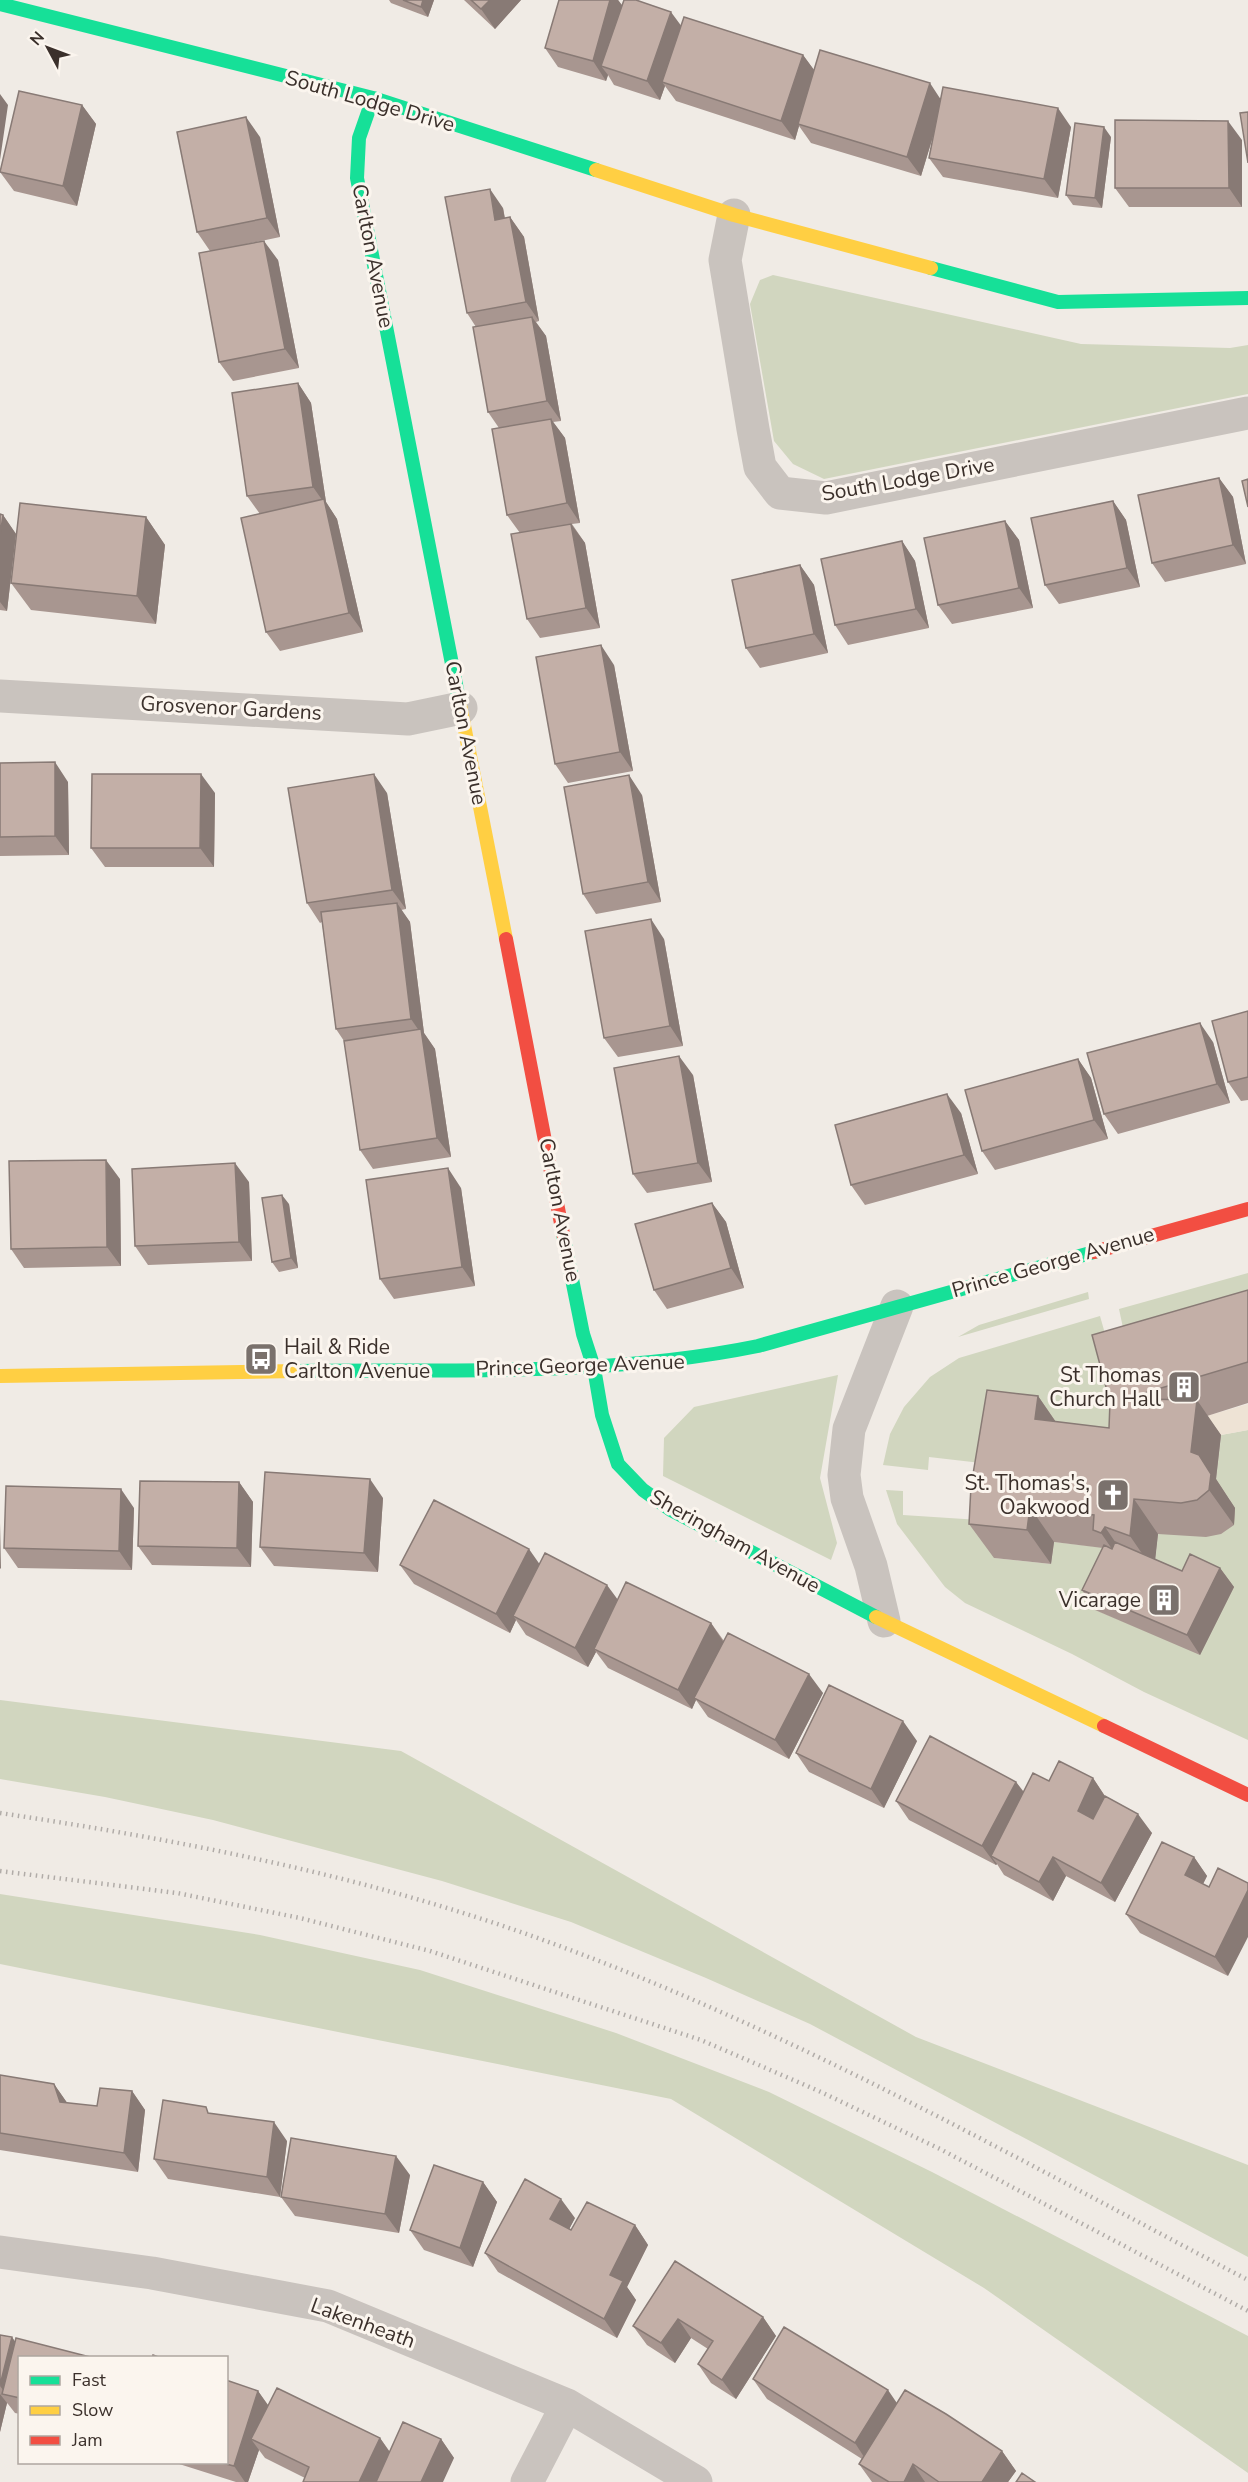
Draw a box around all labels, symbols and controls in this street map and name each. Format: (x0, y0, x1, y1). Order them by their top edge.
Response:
north arrow (18, 18, 78, 78)
text: N (25, 27, 50, 51)
street label: South Lodge Drive (282, 63, 458, 139)
street label: Carlton Avenue (345, 182, 401, 330)
street label: South Lodge Drive (819, 450, 997, 508)
street label: Carlton Avenue (438, 659, 494, 807)
street label: Grosvenor Gardens (140, 689, 322, 727)
street label: Carlton Avenue (532, 1136, 588, 1284)
street label: Prince George Avenue (949, 1220, 1157, 1304)
place label: Hail & Ride Carlton Avenue (284, 1333, 430, 1385)
bus stop icon: Hail & Ride Carlton Avenue (243, 1341, 279, 1377)
street label: Prince George Avenue (475, 1347, 685, 1383)
place label: St Thomas Church Hall (1049, 1361, 1162, 1413)
building icon: St Thomas Church Hall (1166, 1369, 1202, 1405)
place label: St. Thomas's, Oakwood (964, 1469, 1090, 1521)
church icon: St. Thomas's, Oakwood (1095, 1477, 1131, 1513)
street label: Sheringham Avenue (645, 1483, 825, 1599)
building icon: Vicarage (1146, 1582, 1182, 1618)
place label: Vicarage (1058, 1586, 1141, 1614)
street label: Lakenheath (307, 2291, 419, 2355)
legend (18, 2356, 228, 2464)
text: Fast (72, 2368, 107, 2392)
text: Slow (72, 2398, 113, 2422)
text: Jam (71, 2428, 103, 2452)

